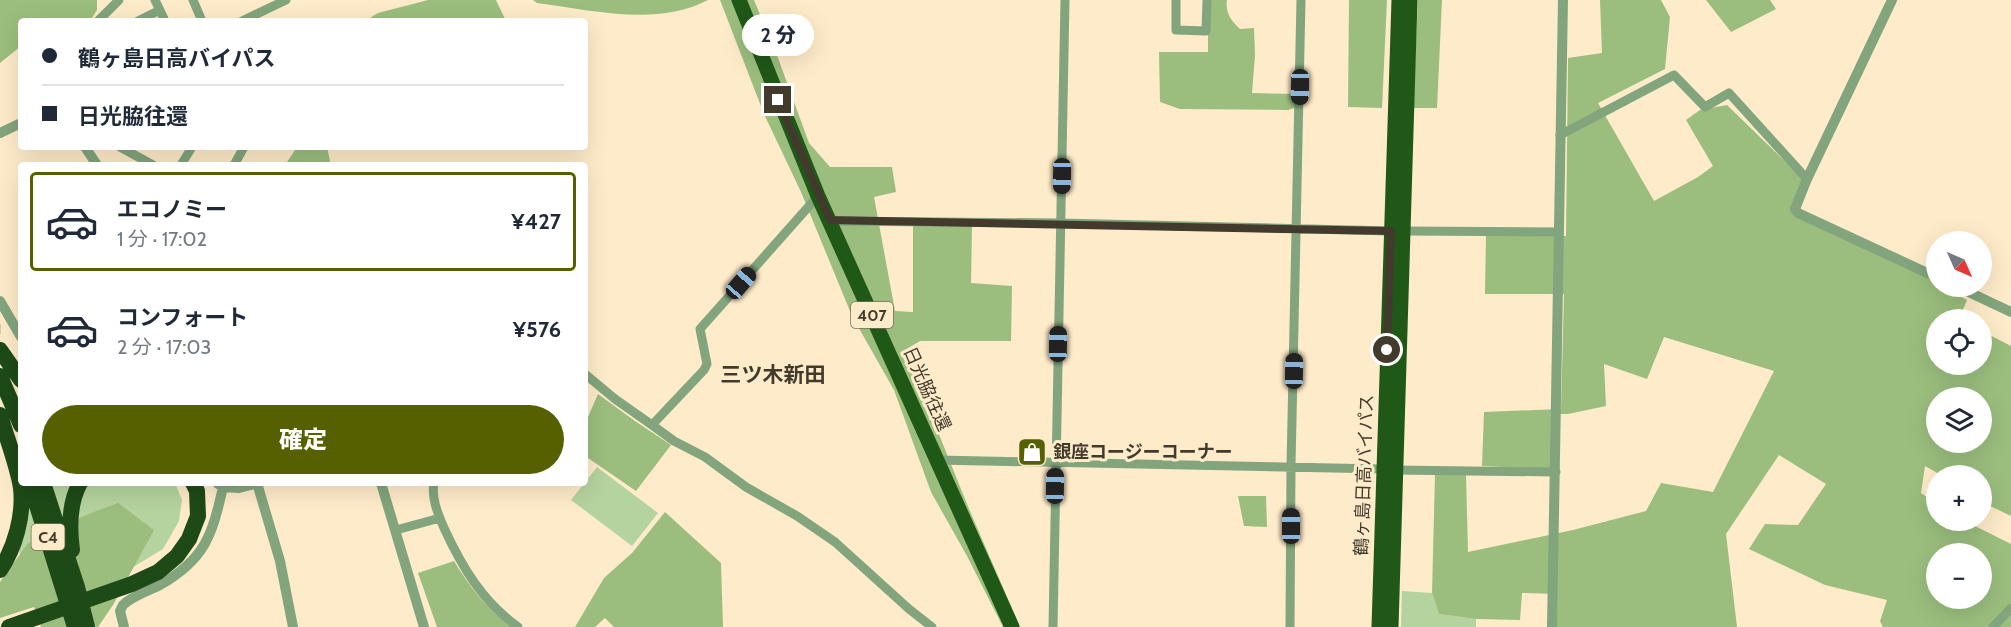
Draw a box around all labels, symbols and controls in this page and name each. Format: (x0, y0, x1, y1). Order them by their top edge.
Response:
callout: 2 分 (742, 13, 814, 55)
text: 2 分 (760, 23, 796, 47)
text: 鶴ヶ島日高バイパス (78, 45, 276, 72)
car (1291, 69, 1309, 105)
route end (764, 86, 791, 113)
text: 日光脇往還 (78, 103, 188, 130)
car (1053, 158, 1071, 194)
icon: car (45, 195, 99, 249)
text: エコノミー (117, 196, 227, 223)
text: ¥427 (511, 208, 561, 235)
text: 1 分 · 17:02 (117, 227, 207, 251)
north arrow (1926, 231, 1992, 297)
map controls (1926, 231, 1992, 609)
car (722, 264, 760, 302)
road number: 407 (851, 302, 893, 328)
icon: car (45, 303, 99, 357)
text: コンフォート (117, 304, 248, 331)
button: locate (1926, 309, 1992, 375)
text: ¥576 (513, 316, 561, 343)
car (1049, 326, 1067, 362)
text: 2 分 · 17:03 (117, 335, 211, 359)
route start (1373, 336, 1400, 363)
street label: 日光脇往還 (899, 343, 955, 435)
car (1285, 353, 1303, 389)
district label: 三ツ木新田 (721, 362, 826, 387)
button: layers (1926, 387, 1992, 453)
street label: 鶴ヶ島日高バイパス (1350, 394, 1378, 556)
button: 確定 (42, 405, 564, 474)
shop icon: 銀座コージーコーナー (1016, 436, 1048, 468)
place label: 銀座コージーコーナー (1053, 441, 1233, 463)
button: + (1926, 465, 1992, 531)
car (1046, 468, 1064, 504)
car (1282, 508, 1300, 544)
road number: C4 (32, 524, 64, 550)
button: − (1926, 543, 1992, 609)

